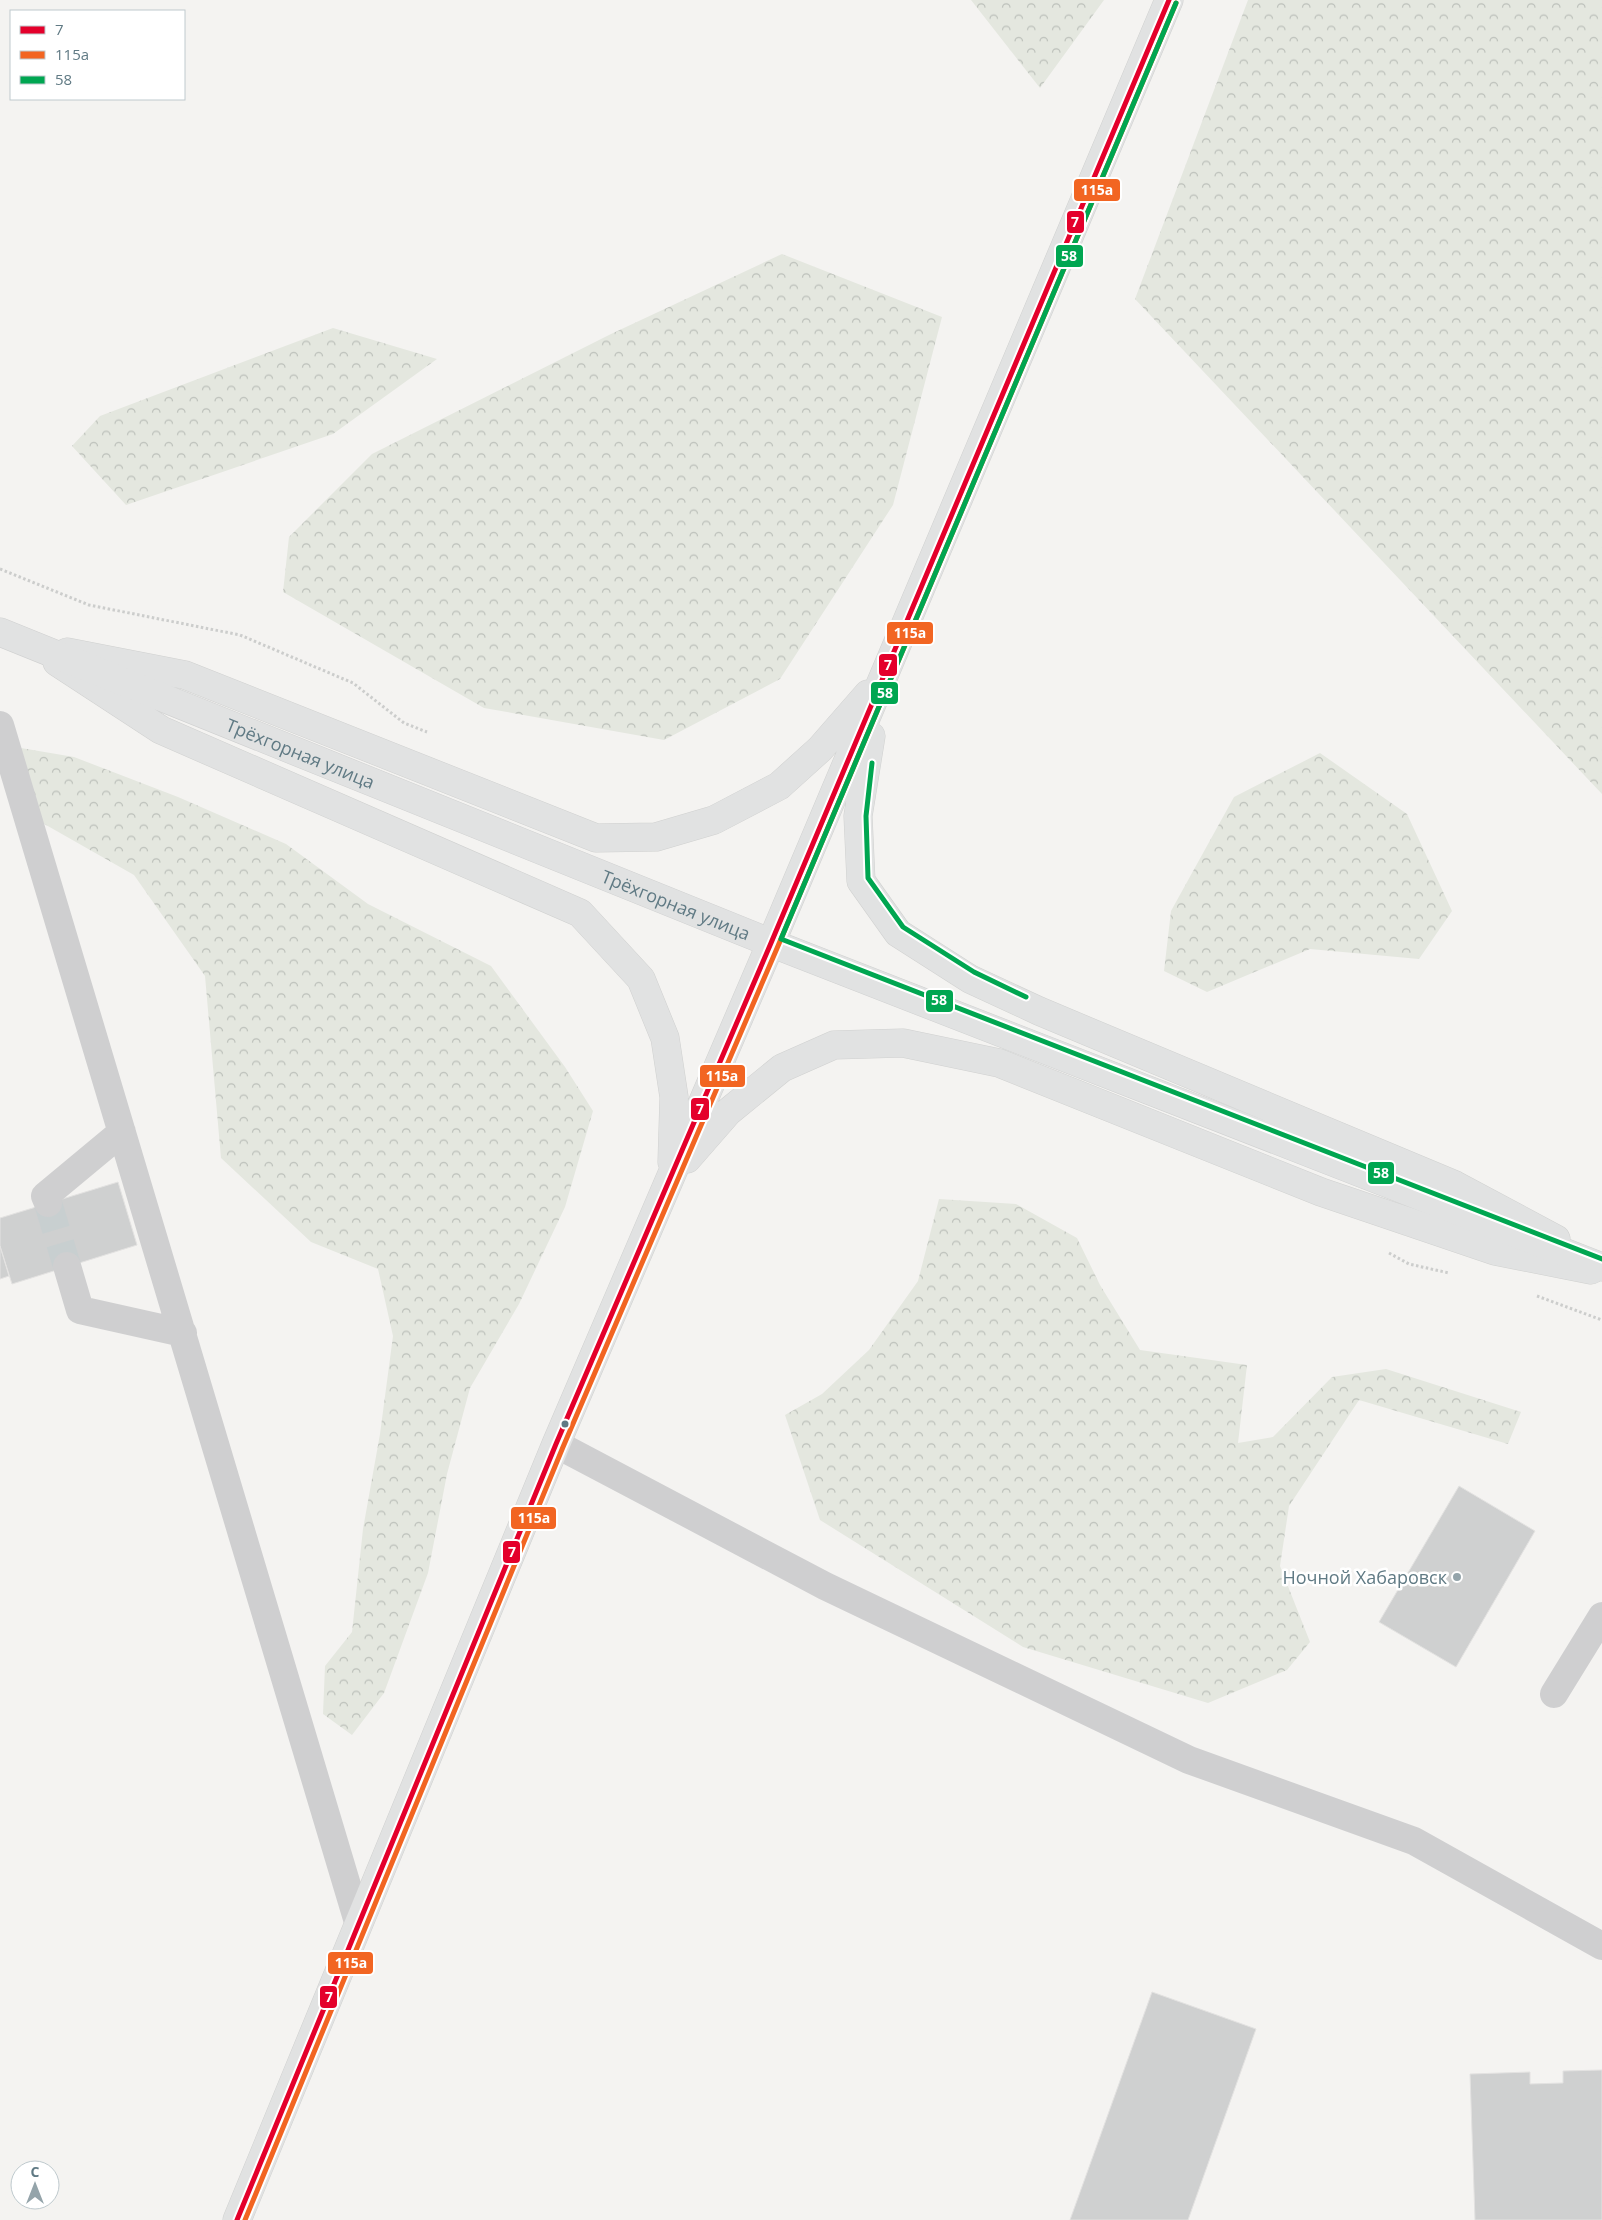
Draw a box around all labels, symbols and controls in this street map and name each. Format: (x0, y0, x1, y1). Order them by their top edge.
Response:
legend (10, 10, 185, 100)
text: 7 (55, 19, 64, 39)
text: 115а (55, 44, 89, 64)
text: 58 (55, 69, 72, 89)
line badge: 115а (1073, 178, 1121, 202)
text: 115а (1081, 180, 1113, 199)
line badge: 7 (1066, 210, 1085, 234)
text: 7 (1071, 212, 1079, 231)
line badge: 58 (1055, 244, 1084, 268)
text: 58 (1061, 246, 1077, 265)
line badge: 115а (886, 621, 934, 645)
text: 115а (894, 623, 926, 642)
line badge: 7 (878, 653, 898, 677)
text: 7 (884, 655, 892, 674)
line badge: 58 (870, 681, 899, 705)
text: 58 (877, 683, 893, 702)
street label: Трёхгорная улица (223, 712, 378, 794)
street label: Трёхгорная улица (598, 864, 754, 945)
line badge: 58 (925, 989, 954, 1013)
text: 58 (931, 990, 947, 1009)
line badge: 115а (699, 1064, 746, 1088)
text: 115а (706, 1066, 738, 1085)
line badge: 7 (690, 1097, 710, 1121)
text: 7 (696, 1099, 704, 1118)
line badge: 58 (1367, 1161, 1395, 1185)
text: 58 (1373, 1163, 1389, 1182)
unlabelled marker (560, 1419, 570, 1429)
line badge: 115а (510, 1506, 557, 1530)
text: 115а (518, 1508, 550, 1527)
line badge: 7 (502, 1540, 521, 1564)
text: 7 (508, 1542, 516, 1561)
place label: Ночной Хабаровск (1282, 1565, 1448, 1589)
marker: Ночной Хабаровск (1451, 1571, 1463, 1583)
line badge: 115а (327, 1951, 374, 1975)
text: 115а (335, 1953, 367, 1972)
line badge: 7 (319, 1985, 338, 2009)
text: 7 (325, 1987, 333, 2006)
north arrow (10, 2160, 60, 2210)
text: С (31, 2162, 40, 2181)

